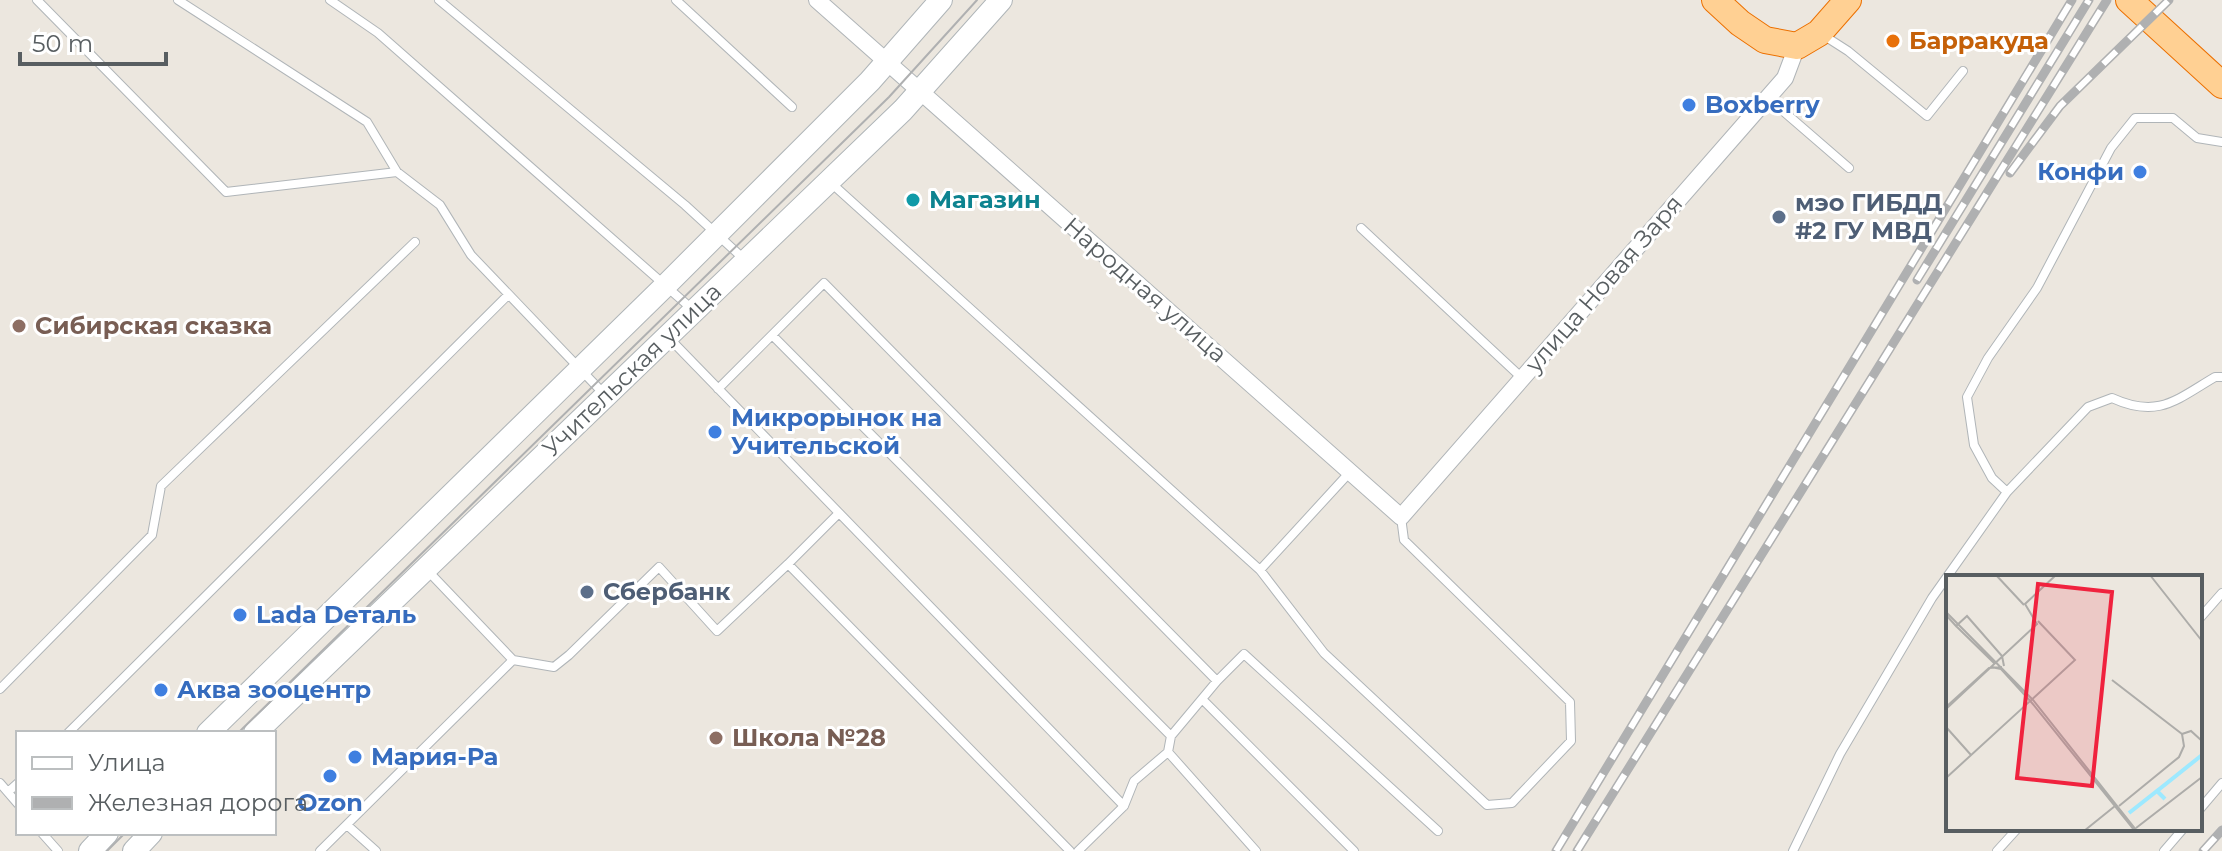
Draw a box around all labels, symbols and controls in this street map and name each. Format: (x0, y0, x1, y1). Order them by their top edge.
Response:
scale bar (20, 16, 166, 66)
place label: Барракуда (1909, 26, 2049, 55)
text: 50 m (32, 29, 93, 58)
marker: Барракуда (1884, 32, 1902, 50)
place label: Boxberry (1705, 90, 1820, 119)
marker: Boxberry (1680, 96, 1698, 114)
place label: Конфи (2037, 157, 2124, 186)
marker: Конфи (2131, 163, 2149, 181)
place label: Магазин (929, 185, 1041, 214)
place label: мэо ГИБДД #2 ГУ МВД (1795, 188, 1942, 245)
street label: улица Новая Заря (1518, 189, 1688, 379)
marker: Магазин (904, 191, 922, 209)
marker: мэо ГИБДД #2 ГУ МВД (1770, 208, 1788, 226)
street label: Народная улица (1058, 211, 1233, 368)
street label: Учительская улица (536, 277, 727, 463)
place label: Сибирская сказка (35, 311, 272, 340)
marker: Сибирская сказка (10, 317, 28, 335)
place label: Микрорынок на Учительской (731, 403, 942, 460)
marker: Микрорынок на Учительской (706, 423, 724, 441)
inset map (1946, 575, 2202, 831)
place label: Сбербанк (603, 577, 731, 606)
marker: Сбербанк (578, 583, 596, 601)
place label: Lada Dеталь (256, 600, 416, 629)
marker: Lada Dеталь (231, 606, 249, 624)
place label: Аква зооцентр (177, 675, 371, 704)
marker: Аква зооцентр (152, 681, 170, 699)
place label: Школа №28 (732, 723, 886, 752)
marker: Школа №28 (707, 729, 725, 747)
legend (16, 731, 276, 835)
place label: Мария-Ра (371, 742, 498, 771)
text: Улица (88, 748, 166, 777)
marker: Мария-Ра (346, 748, 364, 766)
marker: Ozon (321, 767, 339, 785)
text: Железная дорога (88, 788, 308, 817)
place label: Ozon (297, 788, 363, 817)

